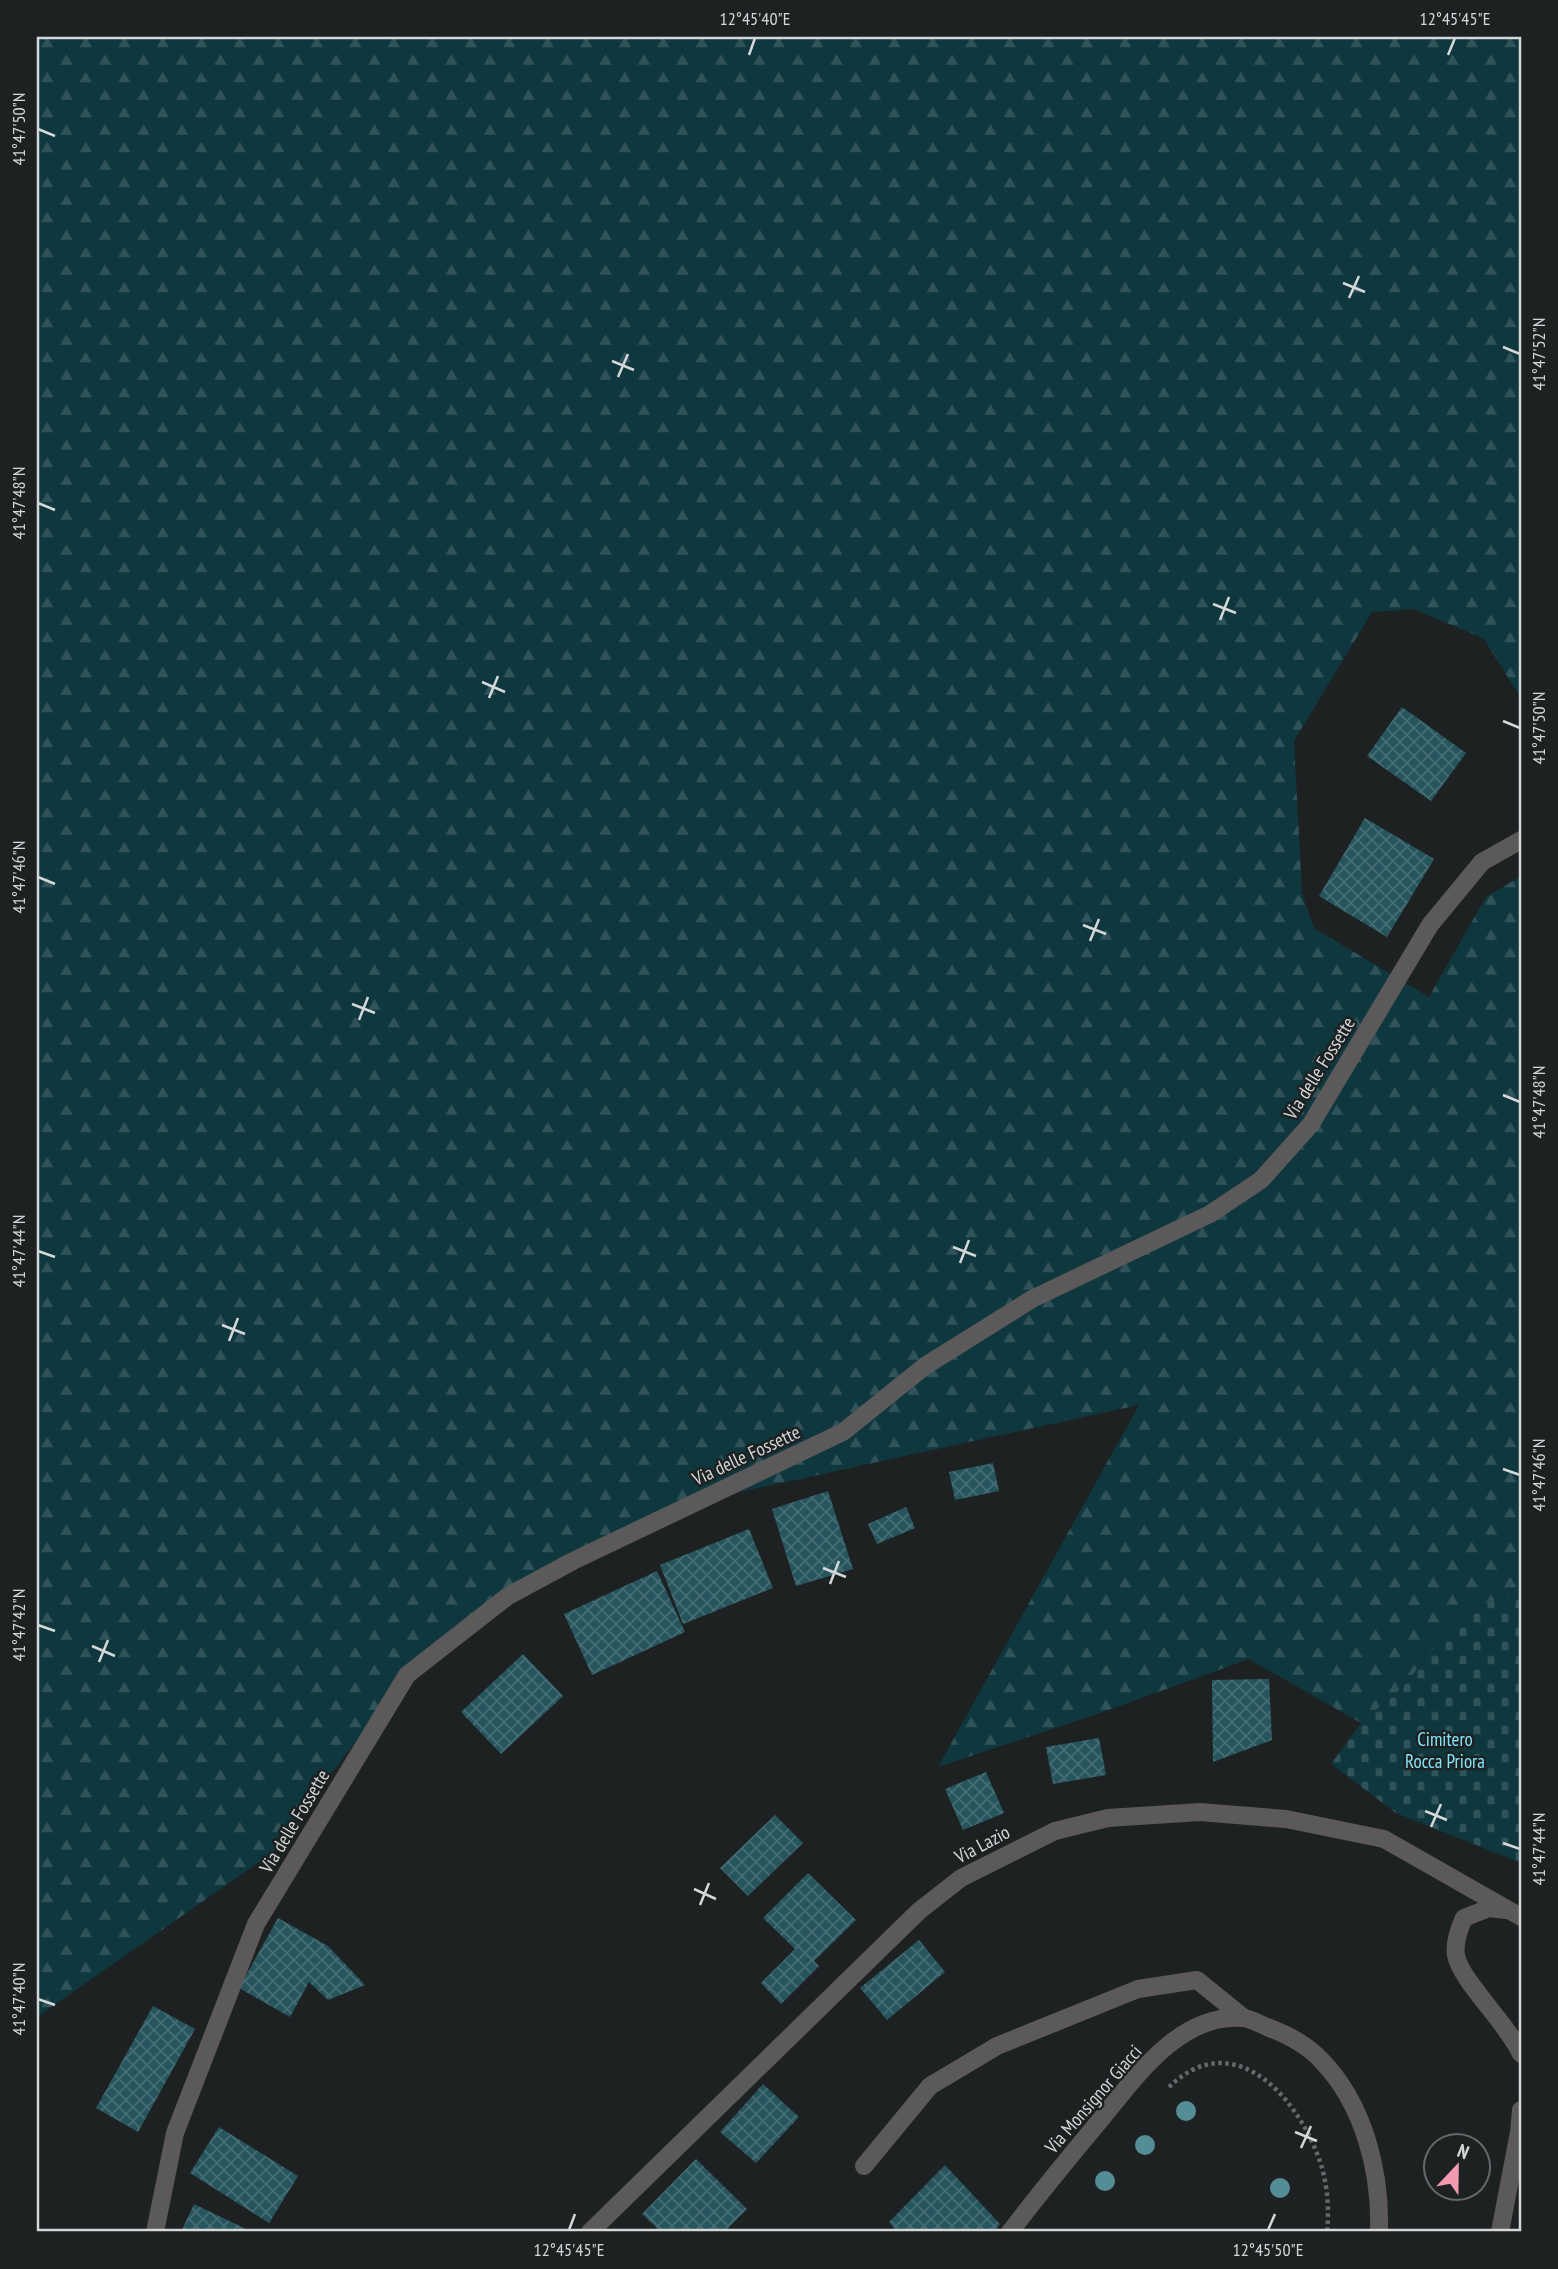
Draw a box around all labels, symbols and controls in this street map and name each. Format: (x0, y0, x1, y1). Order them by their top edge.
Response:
text: 12°45'40"E (720, 7, 790, 30)
text: 12°45'45"E (1420, 7, 1490, 30)
text: 41°47'50"N (7, 93, 30, 165)
text: 41°47'52"N (1527, 318, 1550, 390)
text: 41°47'48"N (7, 467, 30, 539)
text: 41°47'50"N (1527, 692, 1550, 764)
text: 41°47'46"N (7, 841, 30, 913)
street label: Via delle Fossette (1277, 1012, 1360, 1124)
text: 41°47'48"N (1527, 1066, 1550, 1138)
text: 41°47'44"N (7, 1215, 30, 1287)
street label: Via delle Fossette (687, 1419, 804, 1491)
text: 41°47'46"N (1527, 1439, 1550, 1511)
text: 41°47'42"N (7, 1589, 30, 1661)
park label: Cimitero Rocca Priora (1405, 1727, 1485, 1773)
street label: Via delle Fossette (253, 1765, 334, 1878)
text: 41°47'44"N (1527, 1813, 1550, 1885)
street label: Via Lazio (949, 1820, 1014, 1869)
text: 41°47'40"N (7, 1963, 30, 2035)
street label: Via Monsignor Giacci (1039, 2040, 1147, 2159)
north arrow (1422, 2132, 1492, 2202)
text: N (1454, 2138, 1473, 2164)
text: 12°45'45"E (534, 2238, 604, 2261)
text: 12°45'50"E (1233, 2238, 1303, 2261)

